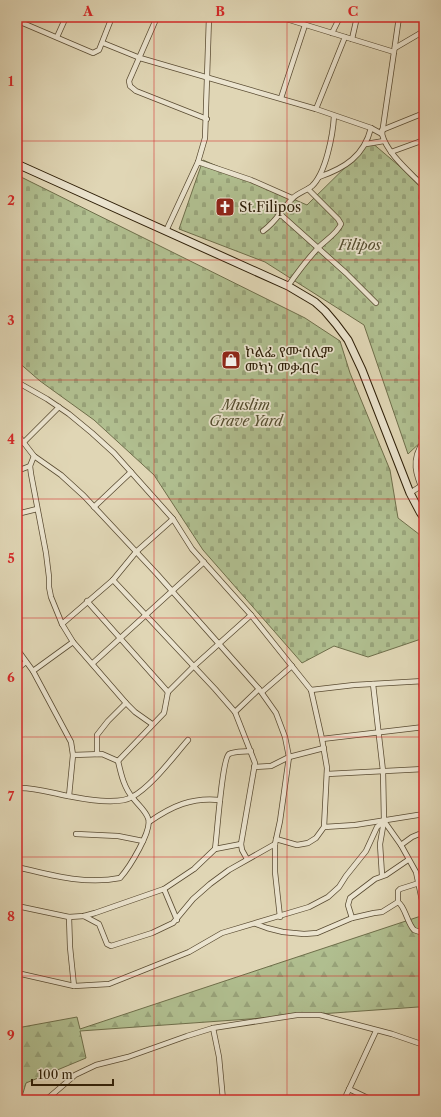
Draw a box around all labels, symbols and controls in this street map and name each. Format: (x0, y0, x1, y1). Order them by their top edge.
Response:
text: A (82, 3, 94, 19)
text: B (215, 3, 225, 19)
text: C (348, 3, 358, 19)
text: 1 (8, 73, 14, 89)
text: 2 (7, 192, 15, 208)
church icon: St.Filipos (214, 196, 236, 218)
place label: St.Filipos (239, 198, 301, 216)
park label: Filipos (337, 236, 382, 254)
text: 3 (7, 312, 15, 328)
place label: ኮልፌ የሙስሊም መካነ መቃብር (245, 343, 334, 377)
shop icon: ኮልፌ የሙስሊም መካነ መቃብር (220, 349, 242, 371)
park label: Muslim Grave Yard (209, 396, 284, 430)
text: 4 (7, 431, 15, 447)
text: 5 (7, 550, 15, 566)
text: 6 (7, 669, 15, 685)
text: 7 (8, 788, 15, 804)
text: 8 (7, 908, 15, 924)
text: 9 (7, 1027, 15, 1043)
scale bar (32, 1061, 113, 1087)
text: 100 m (38, 1067, 73, 1082)

